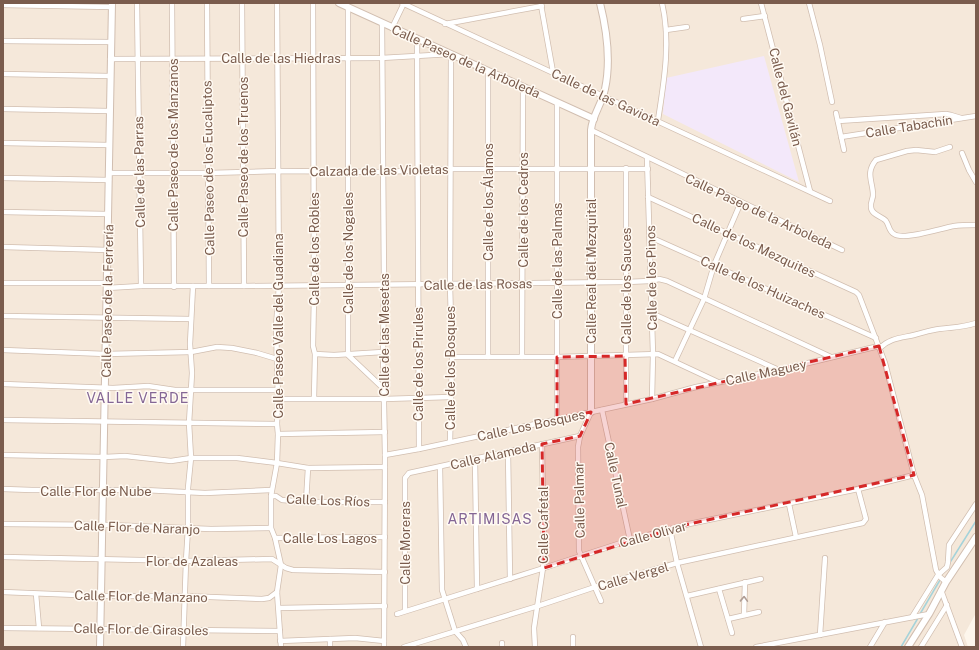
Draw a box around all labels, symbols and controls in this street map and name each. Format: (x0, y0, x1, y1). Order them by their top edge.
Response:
street label: Calle Paseo de la Arboleda (389, 22, 542, 101)
street label: Calle del Gavilán (766, 46, 805, 148)
street label: Calle de las Hiedras (221, 51, 341, 66)
street label: Calle Paseo de los Manzanos (166, 58, 181, 232)
street label: Calle de las Gaviota (549, 66, 662, 129)
street label: Calle Paseo de los Truenos (236, 77, 251, 237)
street label: Calle Paseo de los Eucaliptos (199, 80, 218, 256)
street label: Calle Tabachín (864, 112, 954, 141)
street label: Calle de las Parras (131, 116, 148, 228)
street label: Calle de los Álamos (480, 143, 496, 261)
street label: Calle de los Cedros (516, 152, 531, 268)
street label: Calzada de las Violetas (309, 162, 449, 179)
street label: Calle Paseo de la Arboleda (683, 171, 835, 252)
street label: Calle de los Robles (307, 192, 322, 306)
street label: Calle de los Nogales (341, 192, 356, 314)
street label: Calle Real del Mezquital (584, 198, 599, 344)
street label: Calle de las Palmas (550, 203, 565, 319)
street label: Calle de los Mezquites (690, 210, 818, 281)
street label: Calle Paseo de la Ferrería (99, 224, 116, 378)
street label: Calle de los Pinos (643, 225, 660, 331)
street label: Calle de los Sauces (619, 228, 634, 344)
street label: Calle Paseo Valle del Guadiana (271, 233, 286, 419)
street label: Calle de los Huizaches (698, 253, 828, 322)
street label: Calle de las Mesetas (377, 273, 392, 397)
street label: Calle de las Rosas (424, 276, 533, 293)
street label: Calle de los Bosques (443, 306, 458, 430)
street label: Calle de los Pirules (411, 307, 426, 421)
street label: Calle Maguey (724, 357, 808, 388)
district label: VALLE VERDE (87, 390, 189, 406)
street label: Calle Los Bosques (476, 407, 586, 444)
street label: Calle Alameda (449, 438, 538, 473)
street label: Calle Tunal (601, 441, 630, 510)
street label: Calle Palmar (571, 462, 588, 538)
street label: Calle Flor de Nube (40, 484, 152, 499)
street label: Calle Cafetal (536, 486, 551, 564)
street label: Calle Los Ríos (286, 492, 370, 509)
street label: Calle Moreras (398, 501, 413, 585)
district label: ARTIMISAS (447, 511, 533, 527)
street label: Calle Flor de Naranjo (74, 518, 200, 537)
street label: Calle Olivar (618, 518, 688, 551)
street label: Calle Los Lagos (283, 531, 377, 546)
street label: Flor de Azaleas (146, 554, 238, 569)
street label: Calle Vergel (596, 559, 670, 594)
street label: Calle Flor de Manzano (74, 588, 208, 605)
one-way arrow (740, 596, 749, 602)
street label: Calle Flor de Girasoles (73, 621, 209, 638)

